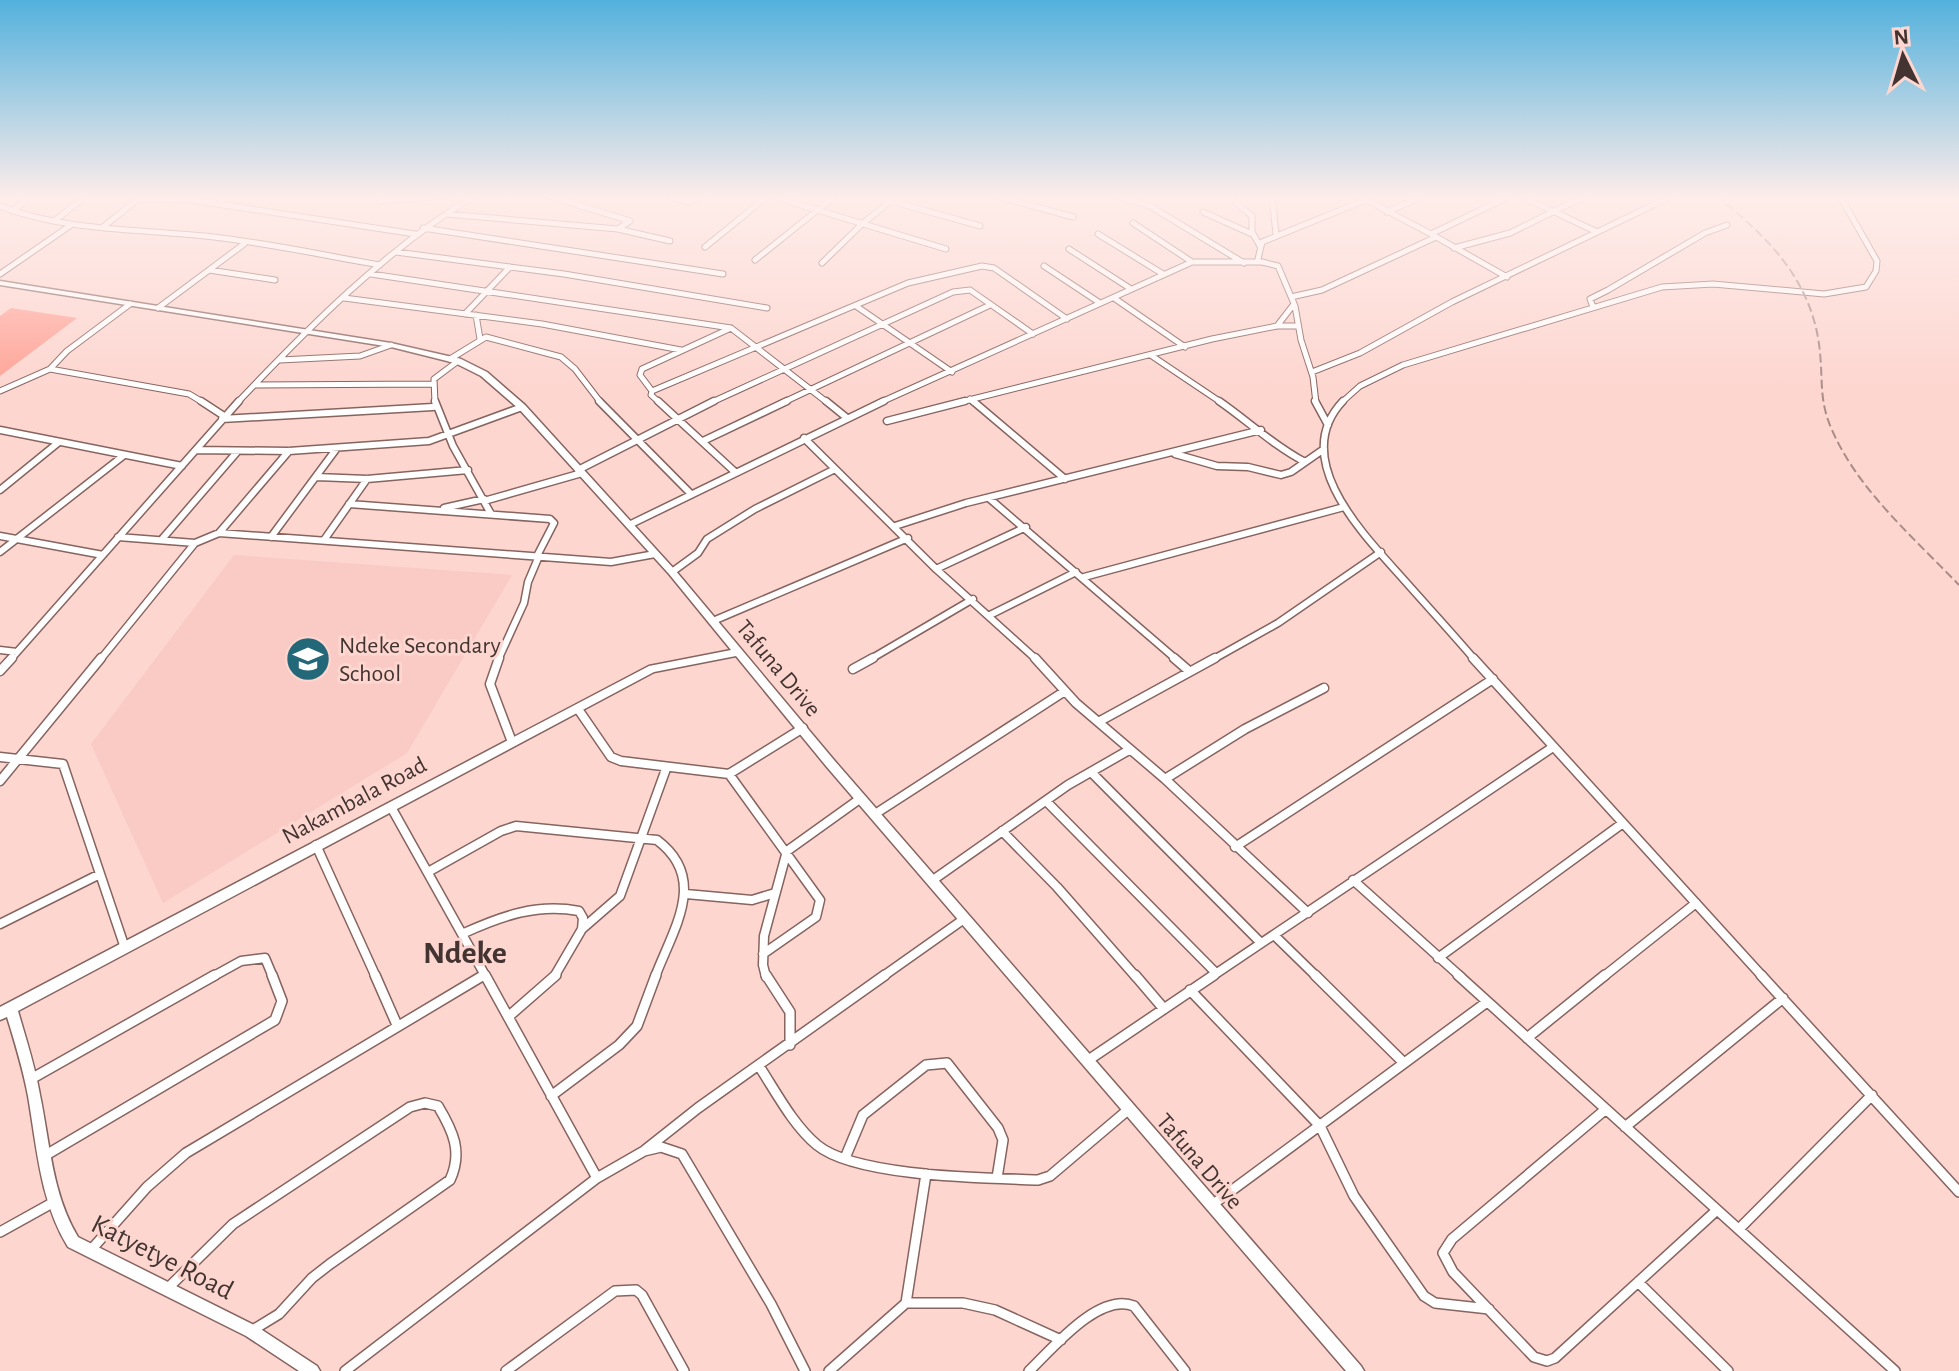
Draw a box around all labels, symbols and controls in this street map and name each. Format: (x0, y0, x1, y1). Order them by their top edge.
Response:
north arrow (1863, 16, 1943, 96)
text: N (1893, 25, 1910, 49)
street label: Tafuna Drive (731, 616, 825, 721)
place label: Ndeke Secondary School (339, 634, 501, 686)
school or university icon: Ndeke Secondary School (284, 635, 332, 683)
street label: Nakambala Road (278, 753, 431, 849)
district label: Ndeke (423, 937, 507, 969)
street label: Tafuna Drive (1152, 1109, 1247, 1214)
street label: Katyetye Road (87, 1210, 238, 1305)

